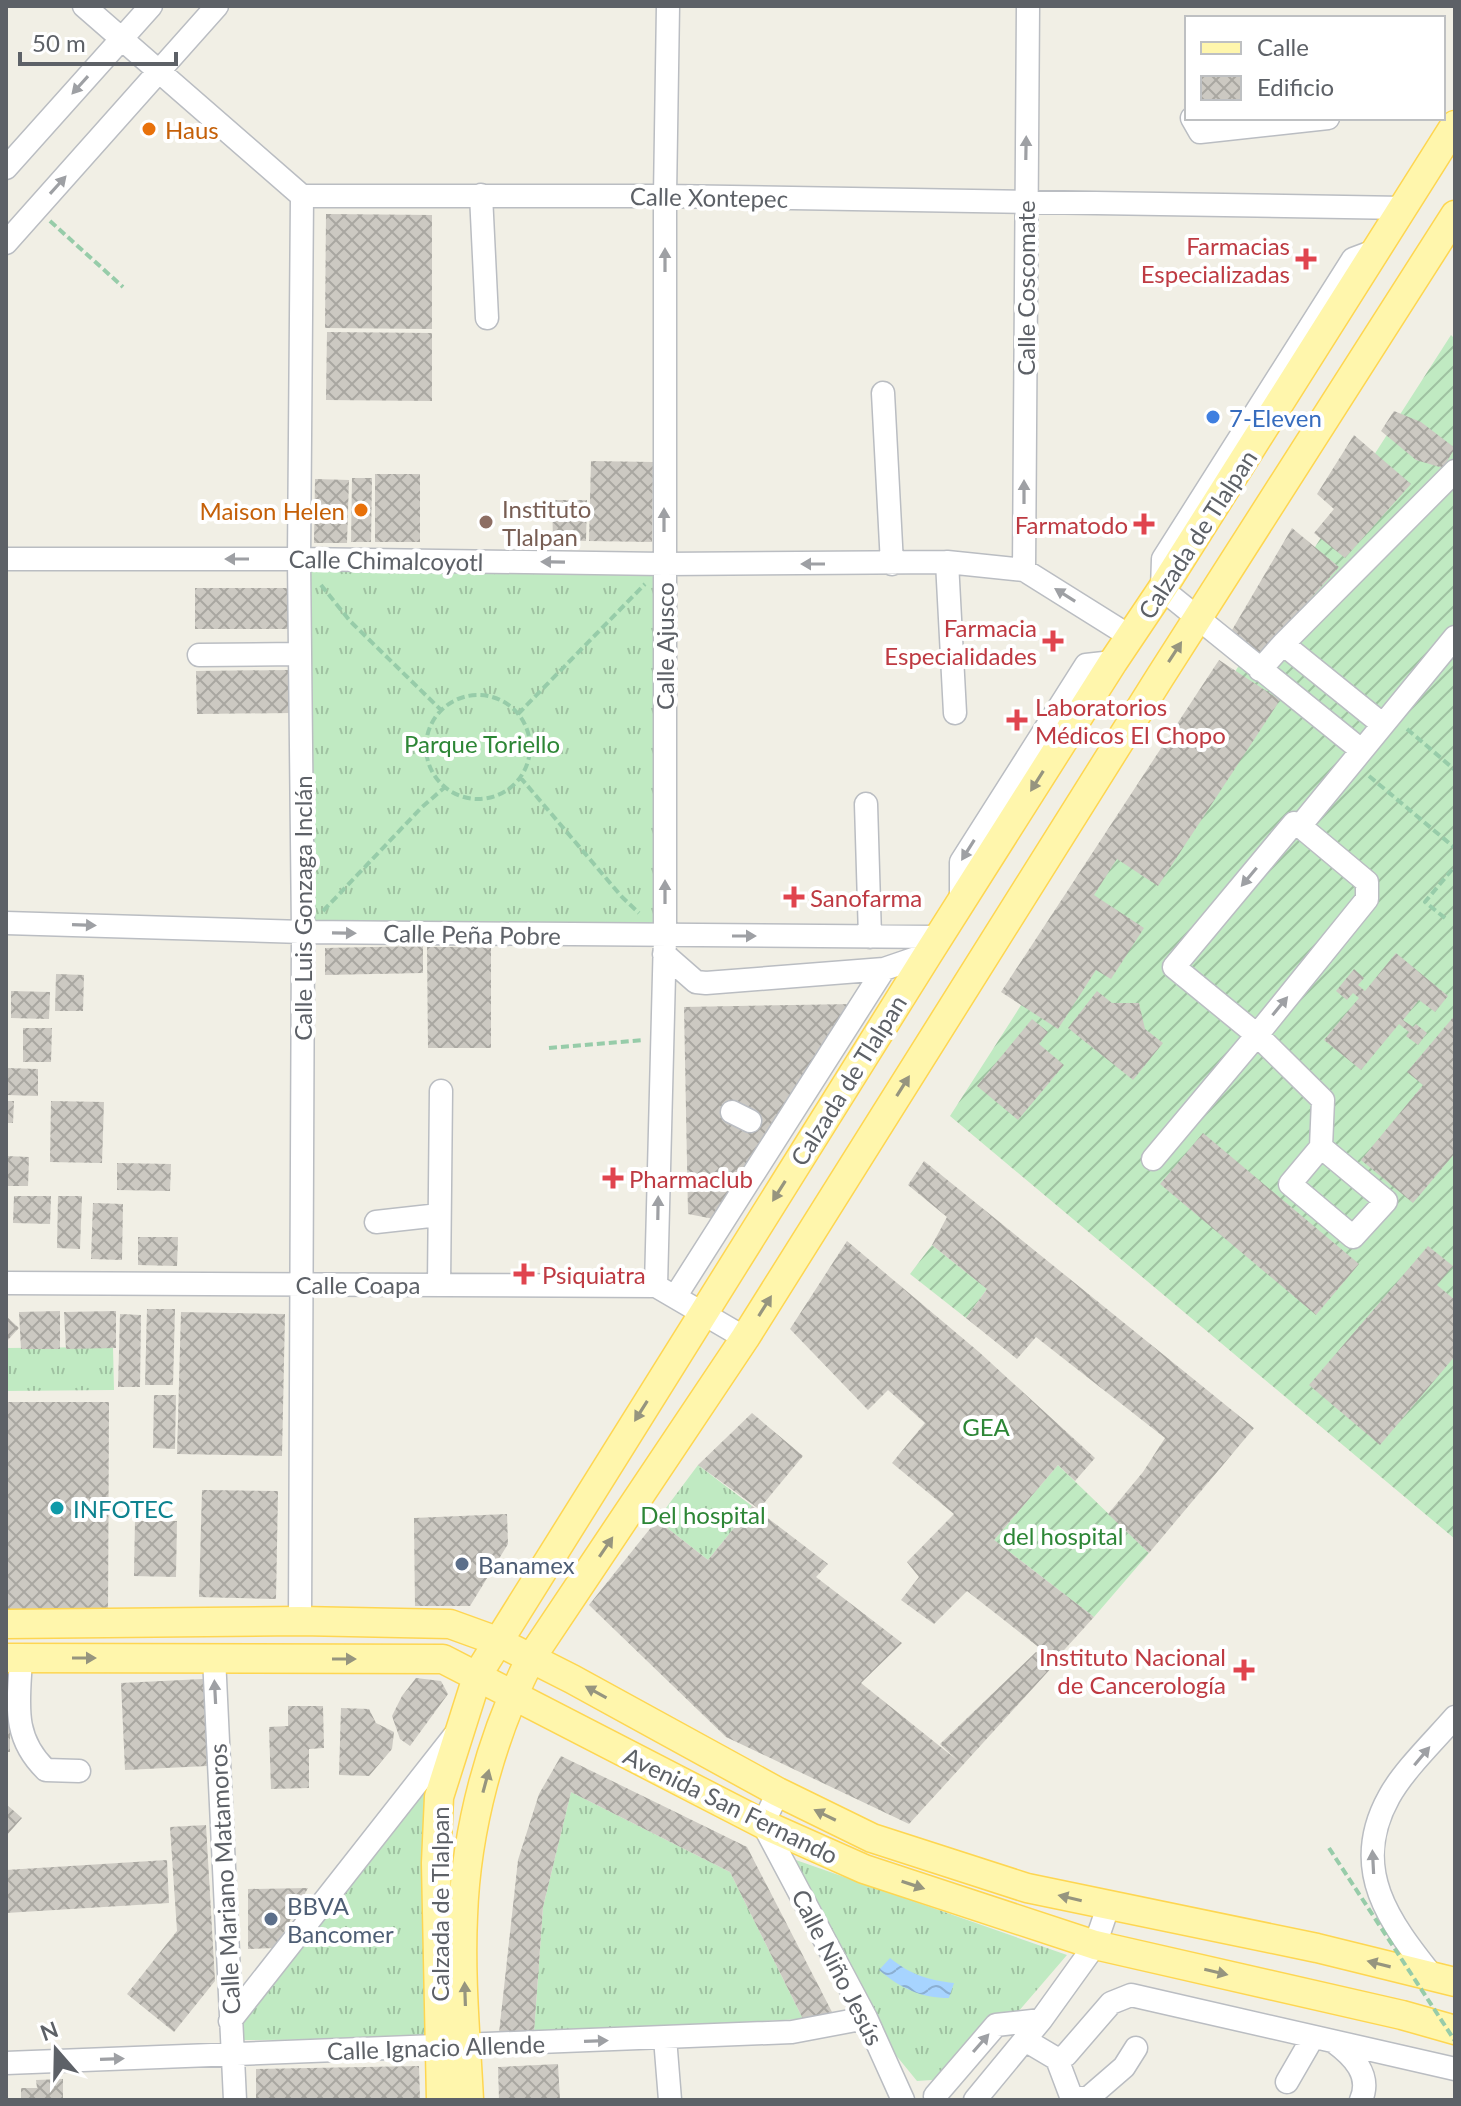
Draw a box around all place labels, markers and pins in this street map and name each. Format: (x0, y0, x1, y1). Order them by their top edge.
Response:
place label: Haus (165, 115, 219, 144)
marker: Haus (140, 120, 158, 138)
place label: Farmacias Especializadas (1141, 231, 1290, 288)
marker: Farmacias Especializadas (1297, 250, 1315, 268)
place label: 7-Eleven (1229, 403, 1322, 432)
marker: 7-Eleven (1204, 408, 1222, 426)
place label: Instituto Tlalpan (502, 494, 591, 551)
place label: Maison Helen (199, 496, 345, 525)
marker: Maison Helen (352, 501, 370, 519)
place label: Farmatodo (1015, 510, 1128, 539)
marker: Instituto Tlalpan (477, 513, 495, 531)
marker: Farmatodo (1135, 515, 1153, 533)
place label: Farmacia Especialidades (884, 613, 1037, 670)
marker: Farmacia Especialidades (1044, 632, 1062, 650)
place label: Laboratorios Médicos El Chopo (1035, 692, 1226, 749)
marker: Laboratorios Médicos El Chopo (1006, 709, 1028, 731)
place label: Sanofarma (810, 883, 922, 912)
marker: Sanofarma (785, 888, 803, 906)
place label: Pharmaclub (629, 1164, 753, 1193)
marker: Pharmaclub (604, 1169, 622, 1187)
place label: Psiquiatra (542, 1260, 646, 1289)
marker: Psiquiatra (513, 1263, 535, 1285)
place label: INFOTEC (73, 1494, 174, 1523)
marker: INFOTEC (48, 1499, 66, 1517)
place label: Banamex (478, 1550, 575, 1579)
marker: Banamex (453, 1555, 471, 1573)
place label: Instituto Nacional de Cancerología (1039, 1642, 1226, 1699)
marker: Instituto Nacional de Cancerología (1233, 1659, 1255, 1681)
place label: BBVA Bancomer (287, 1891, 394, 1948)
marker: BBVA Bancomer (262, 1910, 280, 1928)

